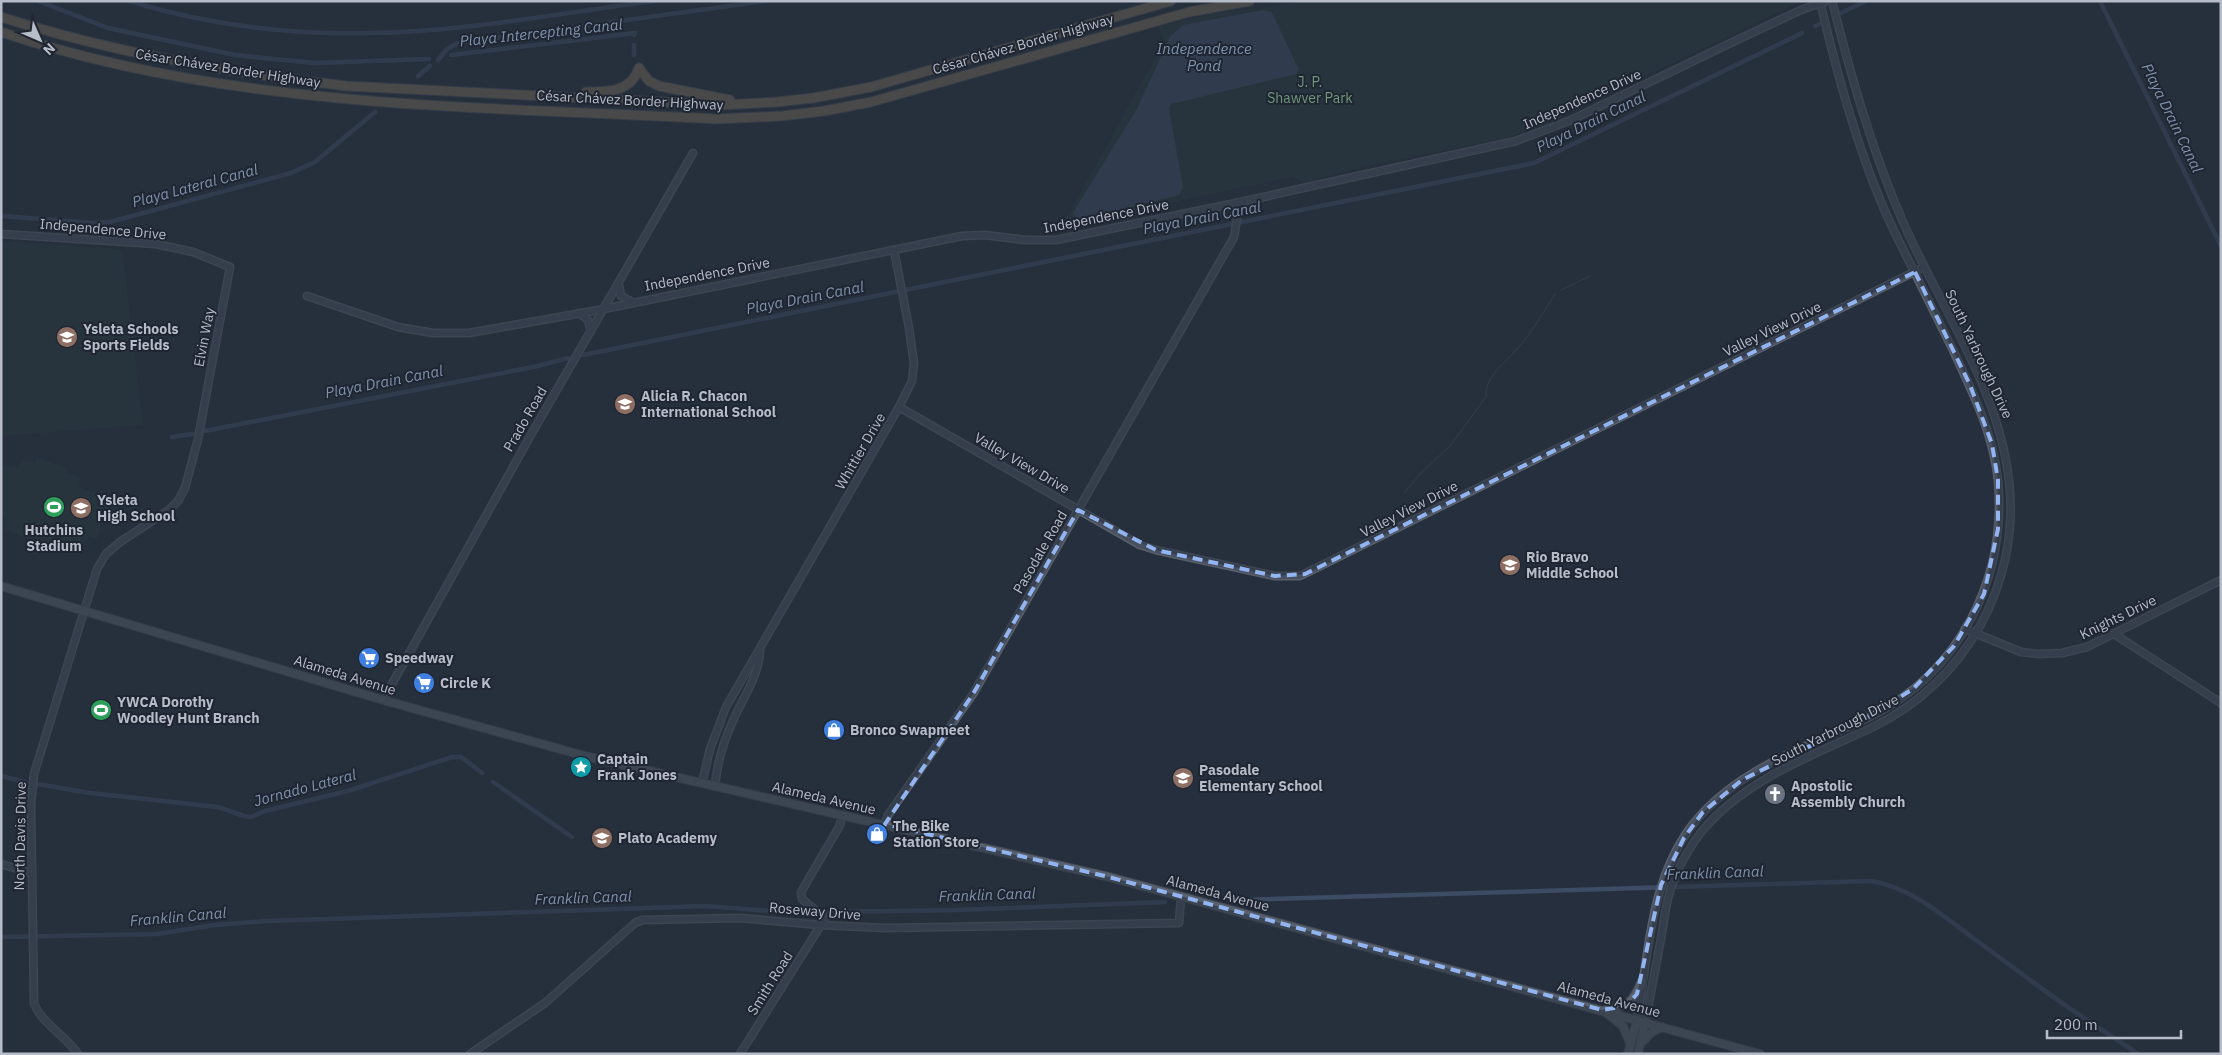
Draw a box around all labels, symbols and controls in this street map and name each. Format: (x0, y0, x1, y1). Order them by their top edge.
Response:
street label: César Chávez Border Highway (930, 10, 1116, 78)
north arrow (15, 15, 65, 65)
water label: Playa Intercepting Canal (459, 15, 623, 50)
text: N (39, 39, 59, 59)
water label: Independence Pond (1156, 39, 1252, 75)
street label: César Chávez Border Highway (134, 44, 322, 92)
water label: Playa Drain Canal (2138, 60, 2207, 176)
street label: Independence Drive (1520, 65, 1644, 133)
park label: J. P. Shawver Park (1267, 73, 1353, 107)
street label: César Chávez Border Highway (536, 86, 724, 114)
water label: Playa Drain Canal (1533, 87, 1649, 156)
water label: Playa Lateral Canal (130, 160, 260, 211)
street label: Independence Drive (1042, 195, 1171, 237)
water label: Playa Drain Canal (1141, 197, 1262, 238)
street label: Independence Drive (39, 214, 168, 244)
street label: Independence Drive (643, 253, 772, 295)
water label: Playa Drain Canal (744, 277, 865, 318)
street label: South Yarbrough Drive (1941, 287, 2017, 422)
street label: Valley View Drive (1720, 297, 1824, 361)
street label: Elvin Way (189, 306, 219, 368)
place label: Ysleta Schools Sports Fields (83, 320, 178, 354)
school or university icon: Ysleta Schools Sports Fields (55, 325, 79, 349)
water label: Playa Drain Canal (323, 361, 444, 402)
street label: Prado Road (499, 383, 551, 455)
place label: Alicia R. Chacon International School (641, 387, 776, 421)
school or university icon: Alicia R. Chacon International School (613, 392, 637, 416)
street label: Whittier Drive (831, 409, 889, 493)
street label: Valley View Drive (971, 428, 1073, 498)
street label: Valley View Drive (1357, 477, 1461, 541)
place label: Ysleta High School (97, 491, 175, 525)
sports icon: Hutchins Stadium (42, 495, 66, 519)
school or university icon: Ysleta High School (69, 496, 93, 520)
street label: Pasodale Road (1009, 507, 1071, 597)
place label: Hutchins Stadium (25, 521, 83, 555)
place label: Rio Bravo Middle School (1526, 548, 1618, 582)
school or university icon: Rio Bravo Middle School (1498, 553, 1522, 577)
street label: Knights Drive (2077, 591, 2160, 643)
supermarket icon: Speedway (357, 646, 381, 670)
place label: Speedway (385, 649, 454, 667)
street label: Alameda Avenue (292, 651, 399, 699)
supermarket icon: Circle K (412, 671, 436, 695)
place label: Circle K (440, 674, 491, 692)
street label: South Yarbrough Drive (1768, 690, 1902, 770)
place label: YWCA Dorothy Woodley Hunt Branch (117, 693, 260, 727)
sports icon: YWCA Dorothy Woodley Hunt Branch (89, 698, 113, 722)
shop icon: Bronco Swapmeet (822, 718, 846, 742)
place label: Bronco Swapmeet (850, 721, 970, 739)
place label: Captain Frank Jones (597, 750, 677, 784)
place icon: Captain Frank Jones (569, 755, 593, 779)
place label: Pasodale Elementary School (1199, 761, 1323, 795)
water label: Jornado Lateral (252, 765, 358, 810)
school or university icon: Pasodale Elementary School (1171, 766, 1195, 790)
street label: Alameda Avenue (770, 777, 878, 819)
place label: Apostolic Assembly Church (1791, 777, 1905, 811)
street label: North Davis Drive (10, 781, 30, 891)
church icon: Apostolic Assembly Church (1763, 782, 1787, 806)
place label: The Bike Station Store (893, 817, 979, 851)
shop icon: The Bike Station Store (865, 822, 889, 846)
school or university icon: Plato Academy (590, 826, 614, 850)
place label: Plato Academy (618, 829, 717, 847)
water label: Franklin Canal (1666, 861, 1764, 884)
street label: Alameda Avenue (1165, 871, 1272, 915)
water label: Franklin Canal (938, 883, 1036, 906)
water label: Franklin Canal (534, 886, 632, 909)
street label: Roseway Drive (768, 898, 862, 924)
water label: Franklin Canal (129, 903, 227, 930)
street label: Smith Road (743, 948, 797, 1018)
street label: Alameda Avenue (1556, 977, 1663, 1021)
scale bar (2047, 1008, 2181, 1040)
text: 200 m (2054, 1015, 2098, 1034)

